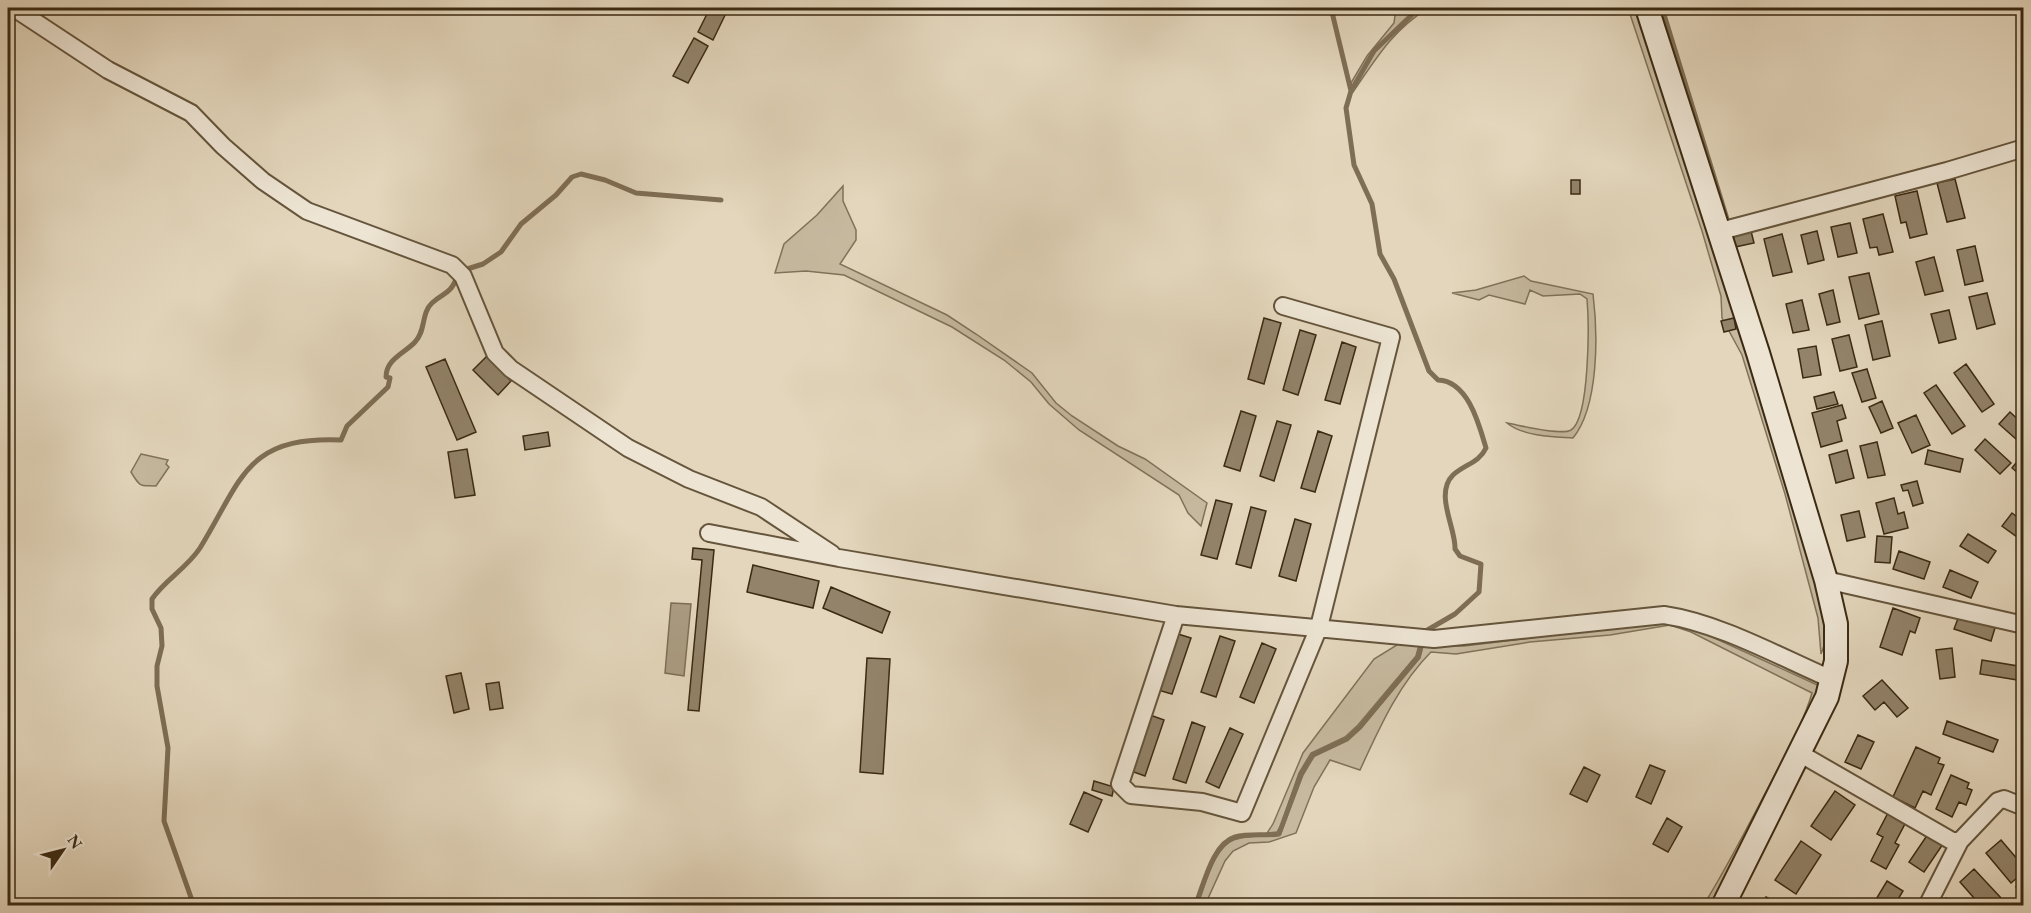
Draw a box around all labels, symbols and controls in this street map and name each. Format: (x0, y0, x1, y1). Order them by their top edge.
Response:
north arrow (33, 820, 93, 880)
text: N (63, 830, 87, 853)

